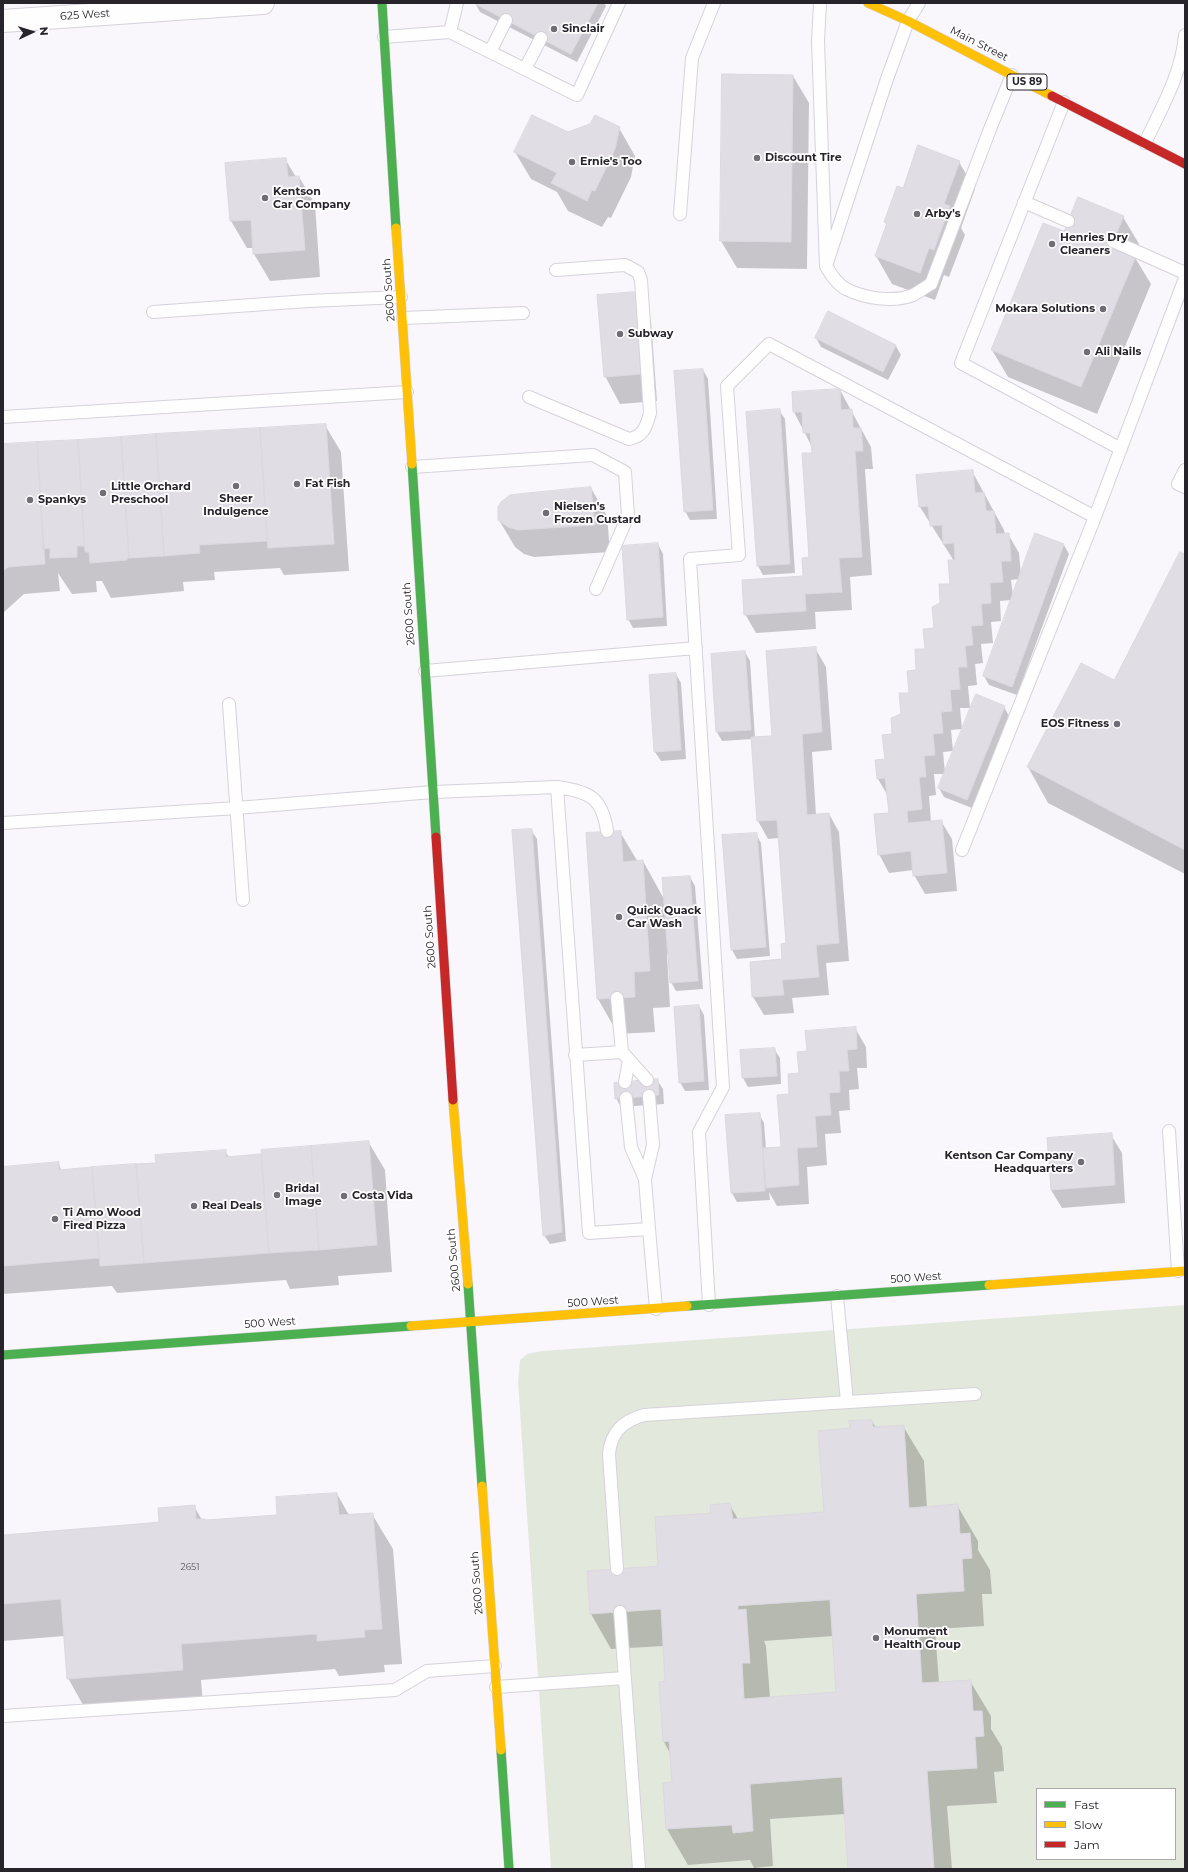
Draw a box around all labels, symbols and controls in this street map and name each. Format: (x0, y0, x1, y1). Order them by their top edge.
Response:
street label: 625 West (60, 7, 110, 23)
north arrow (12, 12, 52, 52)
place label: Sinclair (562, 22, 605, 36)
marker: Sinclair (549, 24, 559, 34)
street label: Main Street (948, 24, 1010, 64)
text: N (37, 26, 51, 36)
road number: US 89 (1007, 74, 1047, 90)
place label: Discount Tire (765, 151, 842, 165)
marker: Discount Tire (752, 153, 762, 163)
place label: Ernie's Too (580, 155, 642, 169)
marker: Ernie's Too (567, 157, 577, 167)
place label: Kentson Car Company (273, 185, 350, 211)
marker: Kentson Car Company (260, 193, 270, 203)
place label: Arby's (925, 207, 961, 221)
marker: Arby's (912, 209, 922, 219)
place label: Henries Dry Cleaners (1060, 231, 1128, 257)
marker: Henries Dry Cleaners (1047, 239, 1057, 249)
street label: 2600 South (380, 258, 398, 322)
place label: Mokara Solutions (995, 302, 1095, 316)
marker: Mokara Solutions (1098, 304, 1108, 314)
place label: Subway (628, 327, 673, 341)
marker: Subway (615, 329, 625, 339)
place label: Ali Nails (1095, 345, 1141, 359)
marker: Ali Nails (1082, 347, 1092, 357)
place label: Fat Fish (305, 477, 350, 491)
marker: Fat Fish (292, 479, 302, 489)
place label: Little Orchard Preschool (111, 480, 191, 506)
marker: Sheer Indulgence (231, 481, 241, 491)
marker: Little Orchard Preschool (98, 488, 108, 498)
place label: Sheer Indulgence (203, 492, 269, 518)
place label: Spankys (38, 493, 86, 507)
marker: Spankys (25, 495, 35, 505)
place label: Nielsen's Frozen Custard (554, 500, 641, 526)
marker: Nielsen's Frozen Custard (541, 508, 551, 518)
street label: 2600 South (400, 582, 418, 646)
place label: EOS Fitness (1041, 717, 1109, 731)
marker: EOS Fitness (1112, 719, 1122, 729)
place label: Quick Quack Car Wash (627, 904, 701, 930)
street label: 2600 South (421, 905, 439, 969)
marker: Quick Quack Car Wash (614, 912, 624, 922)
place label: Kentson Car Company Headquarters (945, 1149, 1073, 1175)
marker: Kentson Car Company Headquarters (1076, 1157, 1086, 1167)
place label: Bridal Image (285, 1182, 322, 1208)
place label: Costa Vida (352, 1189, 413, 1203)
marker: Bridal Image (272, 1190, 282, 1200)
marker: Costa Vida (339, 1191, 349, 1201)
place label: Real Deals (202, 1199, 262, 1213)
marker: Real Deals (189, 1201, 199, 1211)
place label: Ti Amo Wood Fired Pizza (63, 1206, 141, 1232)
marker: Ti Amo Wood Fired Pizza (50, 1214, 60, 1224)
street label: 2600 South (445, 1228, 463, 1292)
street label: 500 West (890, 1270, 942, 1286)
street label: 500 West (567, 1294, 619, 1310)
street label: 500 West (244, 1315, 296, 1331)
street label: 2600 South (468, 1551, 486, 1615)
house number: 2651 (181, 1562, 199, 1572)
place label: Monument Health Group (884, 1625, 961, 1651)
marker: Monument Health Group (871, 1633, 881, 1643)
legend (1036, 1788, 1176, 1860)
text: Fast (1074, 1797, 1099, 1812)
text: Slow (1074, 1817, 1103, 1832)
text: Jam (1074, 1837, 1100, 1852)

